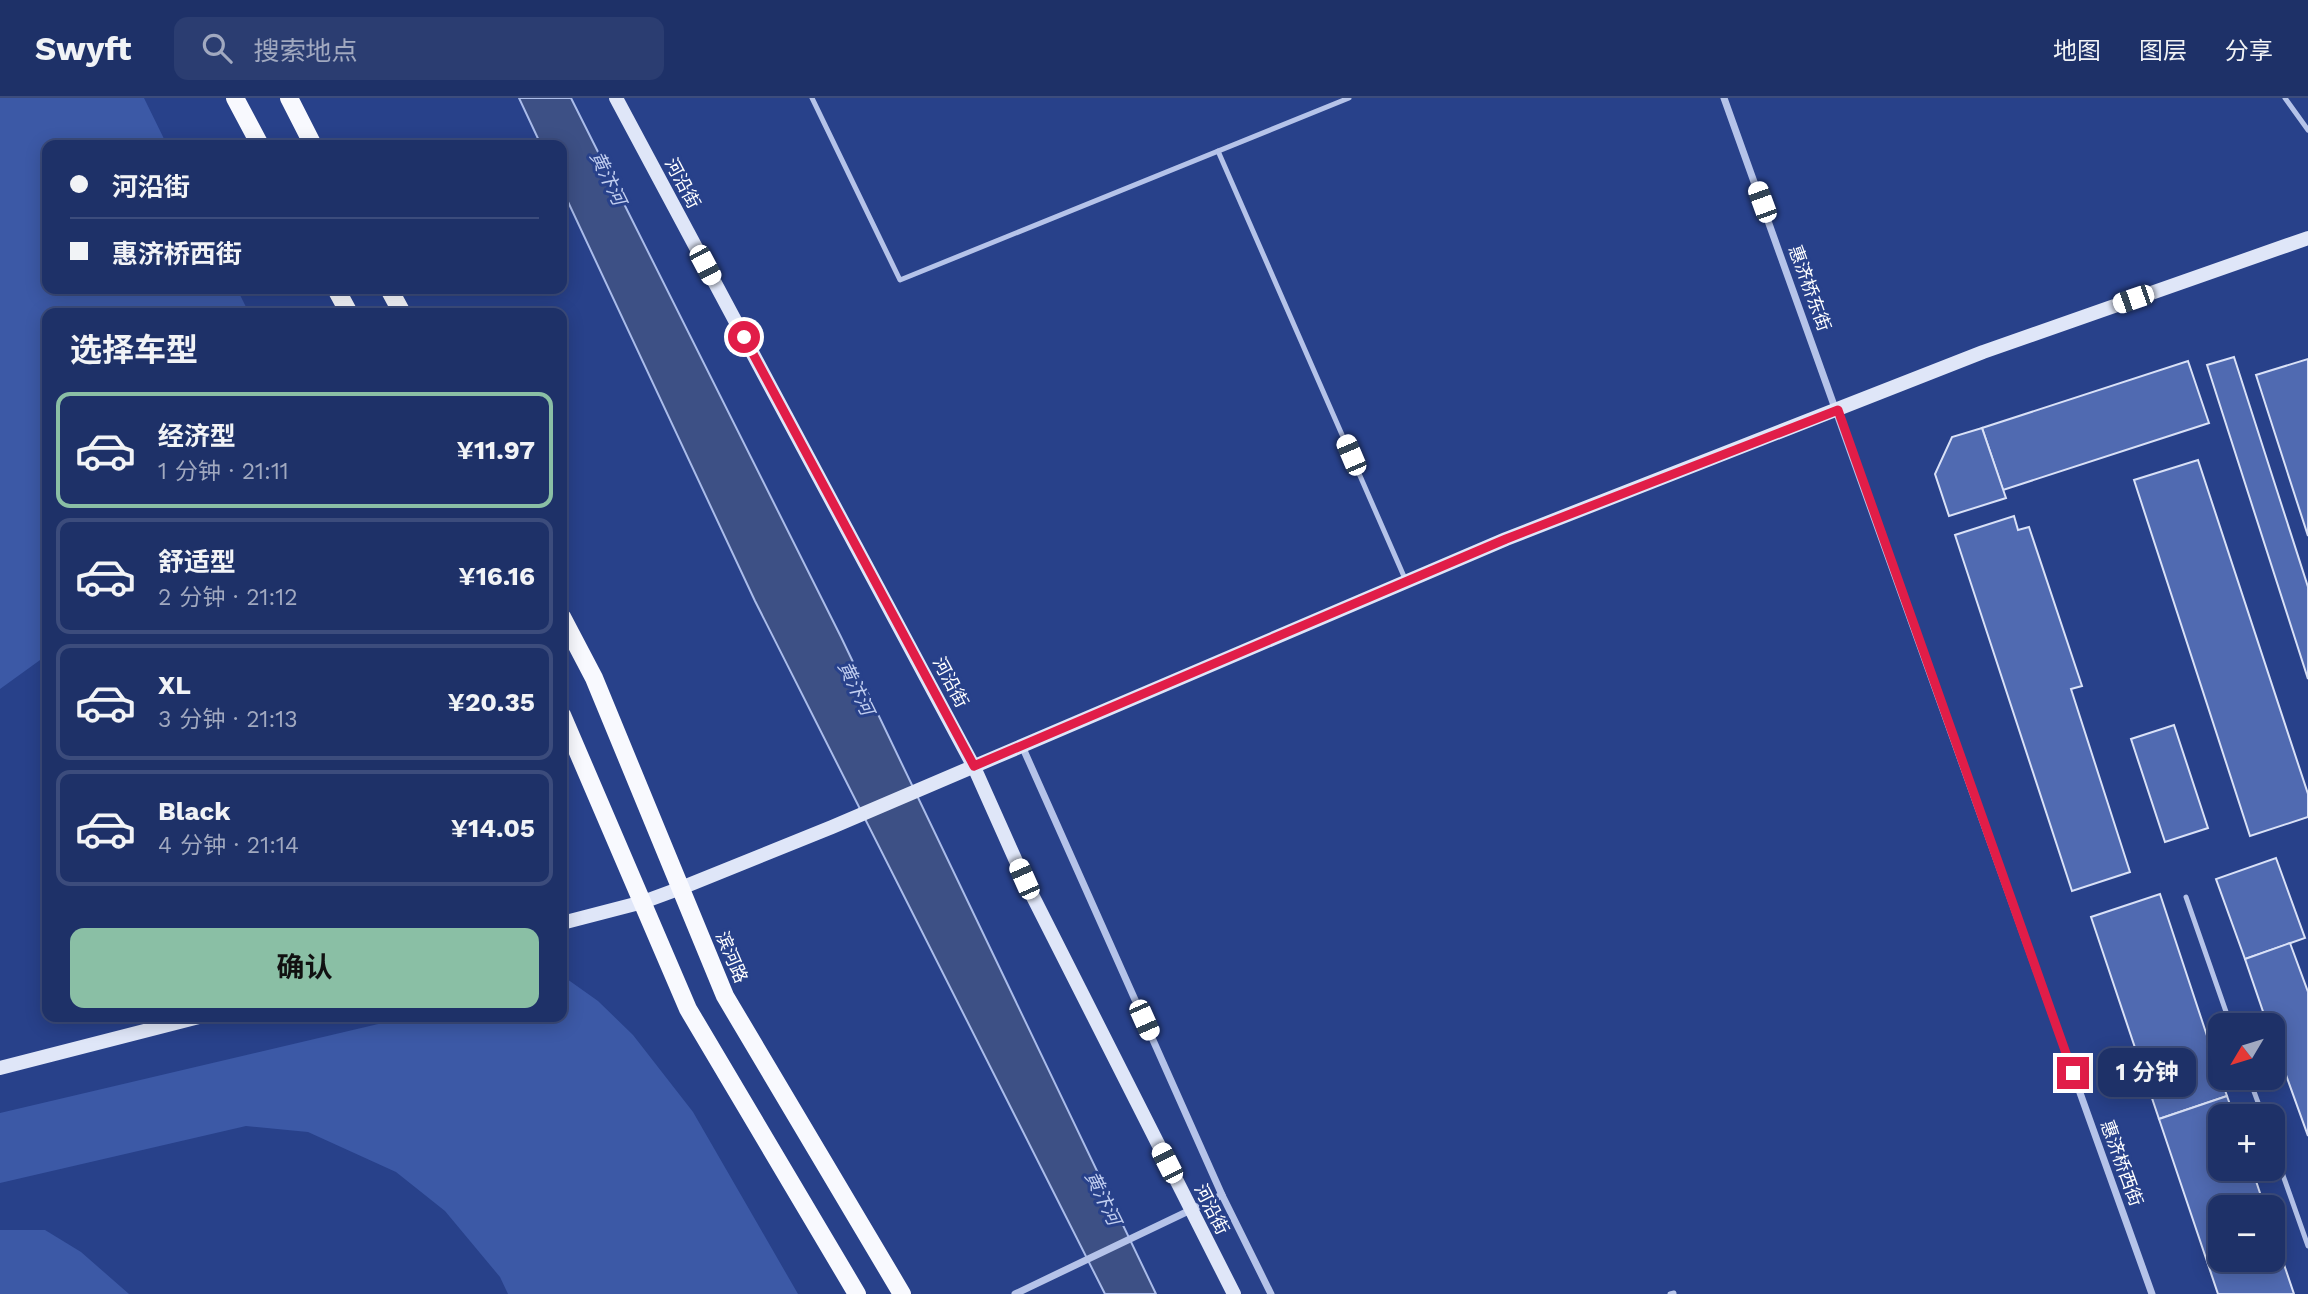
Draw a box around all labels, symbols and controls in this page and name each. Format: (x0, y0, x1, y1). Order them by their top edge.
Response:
search box (174, 17, 664, 80)
text: Swyft (35, 29, 132, 68)
icon: search (198, 29, 236, 67)
text: 搜索地点 (254, 36, 358, 66)
text: 地图 (2053, 37, 2101, 65)
text: 图层 (2139, 37, 2187, 65)
text: 分享 (2225, 37, 2273, 65)
water label: 黄汴河 (585, 147, 633, 212)
street label: 河沿街 (661, 154, 705, 212)
text: 河沿街 (112, 172, 190, 202)
car (1745, 179, 1780, 225)
text: 惠济桥西街 (112, 239, 242, 269)
car (686, 242, 725, 288)
street label: 惠济桥东街 (1785, 242, 1835, 334)
car (2110, 282, 2157, 316)
route start (728, 321, 760, 353)
text: 选择车型 (70, 331, 198, 369)
icon: car (74, 419, 137, 482)
text: 经济型 (158, 421, 236, 451)
car (1334, 432, 1369, 478)
text: ¥11.97 (457, 435, 535, 465)
text: 1 分钟 · 21:11 (158, 458, 289, 485)
icon: car (74, 545, 137, 608)
text: 舒适型 (158, 547, 236, 577)
text: ¥16.16 (458, 561, 535, 591)
text: 2 分钟 · 21:12 (158, 584, 298, 611)
street label: 河沿街 (929, 653, 973, 711)
water label: 黄汴河 (833, 657, 881, 722)
text: XL (158, 670, 191, 700)
icon: car (74, 671, 137, 734)
text: ¥20.35 (448, 687, 535, 717)
text: 3 分钟 · 21:13 (158, 706, 298, 733)
text: Black (158, 796, 230, 826)
icon: car (74, 797, 137, 860)
text: ¥14.05 (451, 813, 535, 843)
text: 4 分钟 · 21:14 (158, 832, 299, 859)
car (1006, 856, 1043, 902)
button: 确认 (70, 928, 539, 1008)
street label: 滨河路 (712, 928, 752, 986)
car (1126, 997, 1163, 1043)
north arrow (2208, 1013, 2286, 1090)
map controls (2208, 1013, 2285, 1272)
callout: 1 分钟 (2098, 1048, 2196, 1098)
route end (2057, 1057, 2089, 1089)
text: 1 分钟 (2116, 1059, 2178, 1086)
button: + (2208, 1104, 2285, 1181)
street label: 惠济桥西街 (2097, 1117, 2147, 1209)
car (1149, 1140, 1186, 1186)
water label: 黄汴河 (1080, 1167, 1128, 1232)
street label: 河沿街 (1190, 1180, 1234, 1238)
button: − (2208, 1195, 2285, 1272)

